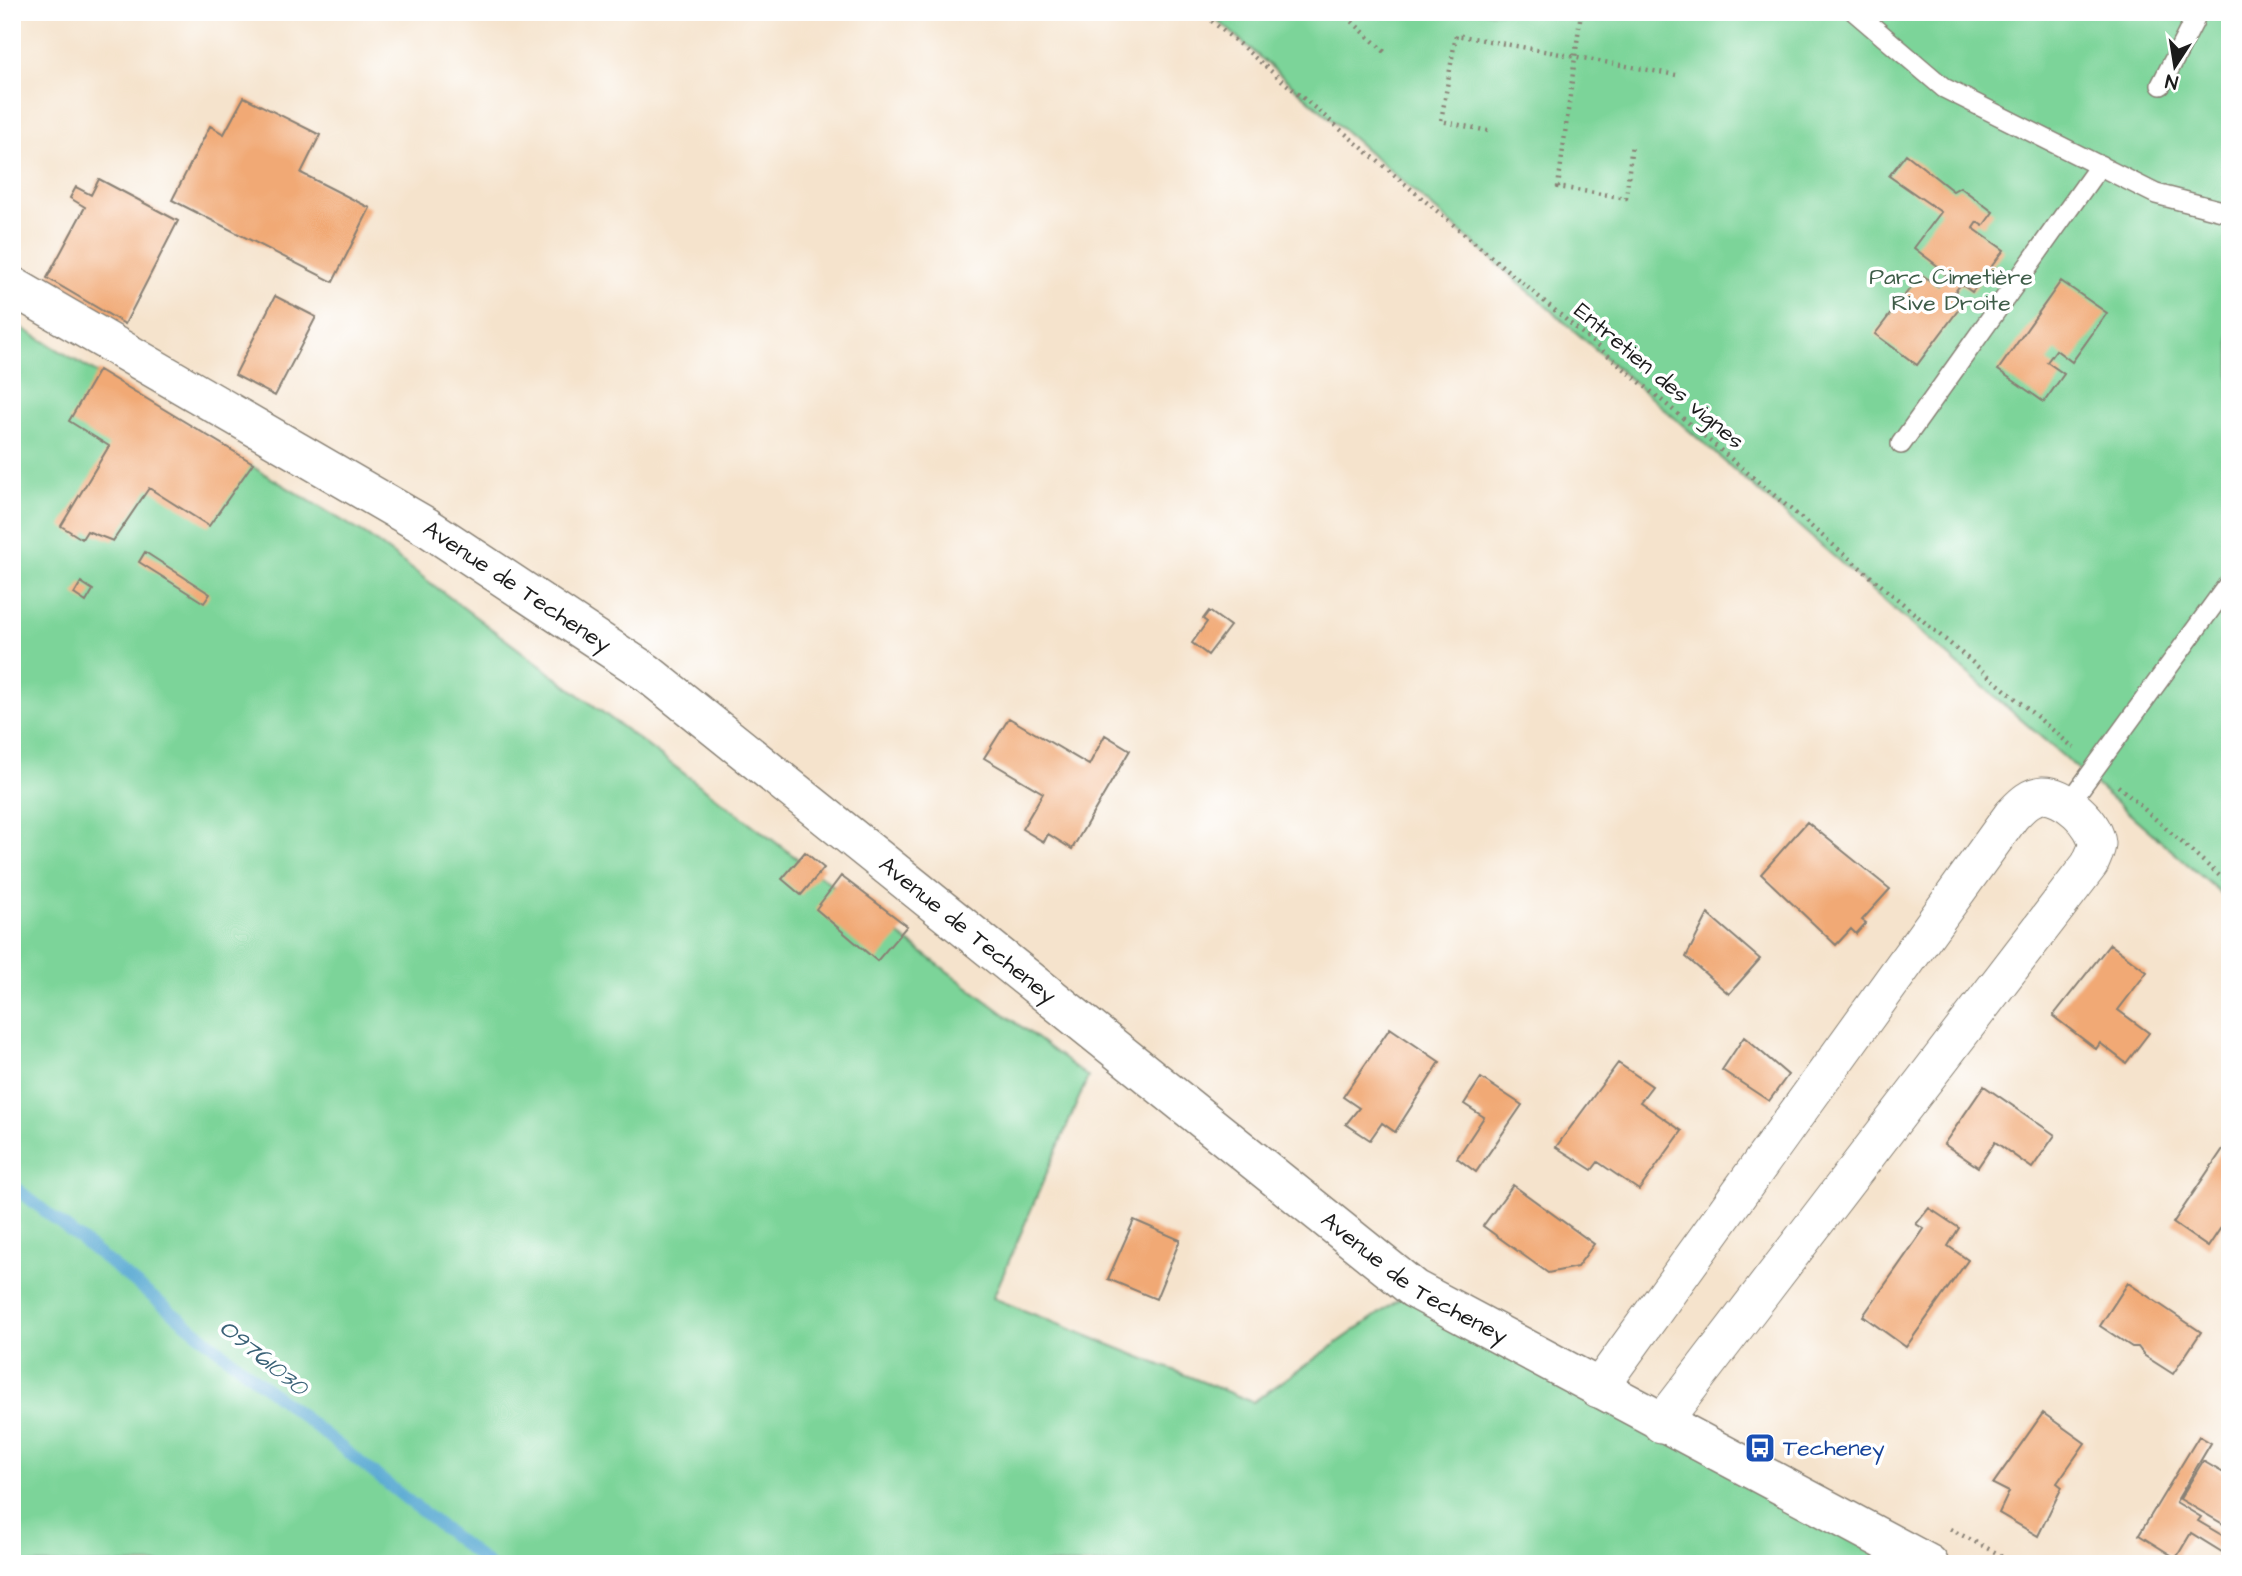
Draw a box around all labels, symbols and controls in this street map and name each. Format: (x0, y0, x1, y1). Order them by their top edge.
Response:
north arrow (2140, 32, 2210, 102)
text: N (2163, 67, 2180, 96)
park label: Parc Cimetière Rive Droite (1869, 261, 2033, 319)
street label: Entretien des vignes (1566, 295, 1751, 458)
street label: Avenue de Techeney (417, 513, 618, 662)
street label: Avenue de Techeney (872, 849, 1063, 1012)
street label: Avenue de Techeney (1314, 1204, 1514, 1353)
water label: O9761030 (211, 1312, 316, 1405)
bus stop icon: Techeney (1743, 1431, 1777, 1465)
place label: Techeney (1783, 1432, 1885, 1465)

